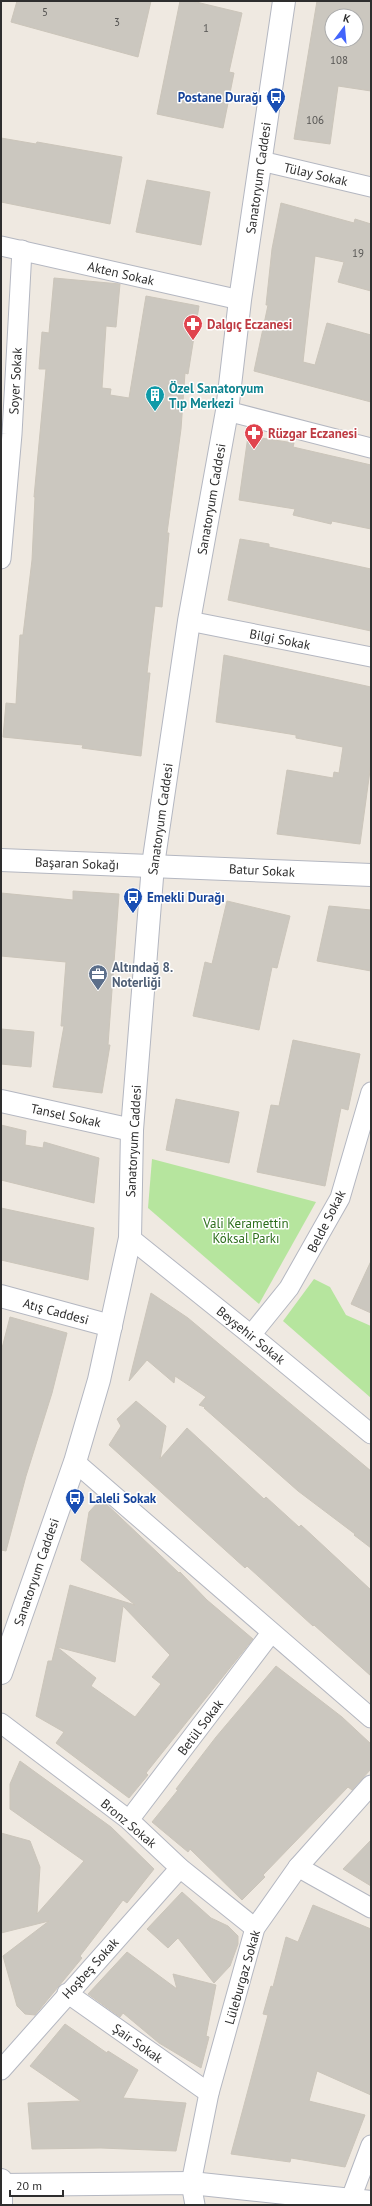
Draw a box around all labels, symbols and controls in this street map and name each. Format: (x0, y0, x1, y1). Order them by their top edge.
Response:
house number: 5 (42, 5, 48, 19)
north arrow (324, 8, 364, 48)
text: K (342, 11, 352, 26)
house number: 3 (114, 15, 120, 29)
house number: 1 (203, 21, 209, 35)
house number: 108 (330, 53, 348, 67)
bus stop icon: Postane Durağı (265, 86, 287, 114)
place label: Postane Durağı (178, 89, 262, 106)
house number: 106 (306, 113, 324, 127)
street label: Sanatoryum Caddesi (242, 121, 275, 235)
street label: Tülay Sokak (282, 159, 350, 190)
house number: 19 (352, 246, 364, 260)
street label: Akten Sokak (86, 258, 157, 290)
pharmacy icon: Dalgıç Eczanesi (182, 313, 204, 341)
place label: Dalgıç Eczanesi (207, 316, 292, 333)
street label: Soyer Sokak (5, 346, 26, 415)
place label: Özel Sanatoryum Tıp Merkezi (169, 380, 264, 412)
building icon: Özel Sanatoryum Tıp Merkezi (144, 384, 166, 412)
pharmacy icon: Rüzgar Eczanesi (243, 422, 265, 450)
place label: Rüzgar Eczanesi (268, 425, 357, 442)
street label: Sanatoryum Caddesi (193, 442, 230, 556)
street label: Bilgi Sokak (248, 625, 313, 654)
street label: Sanatoryum Caddesi (144, 762, 177, 876)
street label: Başaran Sokağı (34, 854, 119, 873)
street label: Batur Sokak (229, 860, 296, 881)
bus stop icon: Emekli Durağı (122, 886, 144, 914)
place label: Emekli Durağı (147, 889, 225, 906)
place label: Altındağ 8. Noterliği (112, 959, 173, 991)
office icon: Altındağ 8. Noterliği (87, 963, 109, 991)
street label: Sanatoryum Caddesi (122, 1084, 145, 1198)
street label: Tansel Sokak (29, 1100, 103, 1131)
street label: Belde Sokak (303, 1186, 350, 1255)
park label: Vali Keramettin Köksal Parkı (202, 1215, 289, 1247)
street label: Atış Caddesi (21, 1295, 91, 1328)
street label: Beyşehir Sokak (213, 1303, 289, 1369)
bus stop icon: Laleli Sokak (64, 1487, 86, 1515)
place label: Laleli Sokak (89, 1490, 157, 1507)
street label: Sanatoryum Caddesi (10, 1516, 63, 1628)
street label: Betül Sokak (174, 1695, 227, 1759)
street label: Bronz Sokak (97, 1795, 161, 1852)
street label: Lüleburgaz Sokak (221, 1927, 264, 2026)
street label: Hoşbeş Sokak (58, 1934, 123, 2002)
street label: Şair Sokak (109, 2020, 167, 2067)
scale bar (10, 2172, 63, 2198)
text: 20 m (16, 2178, 42, 2193)

